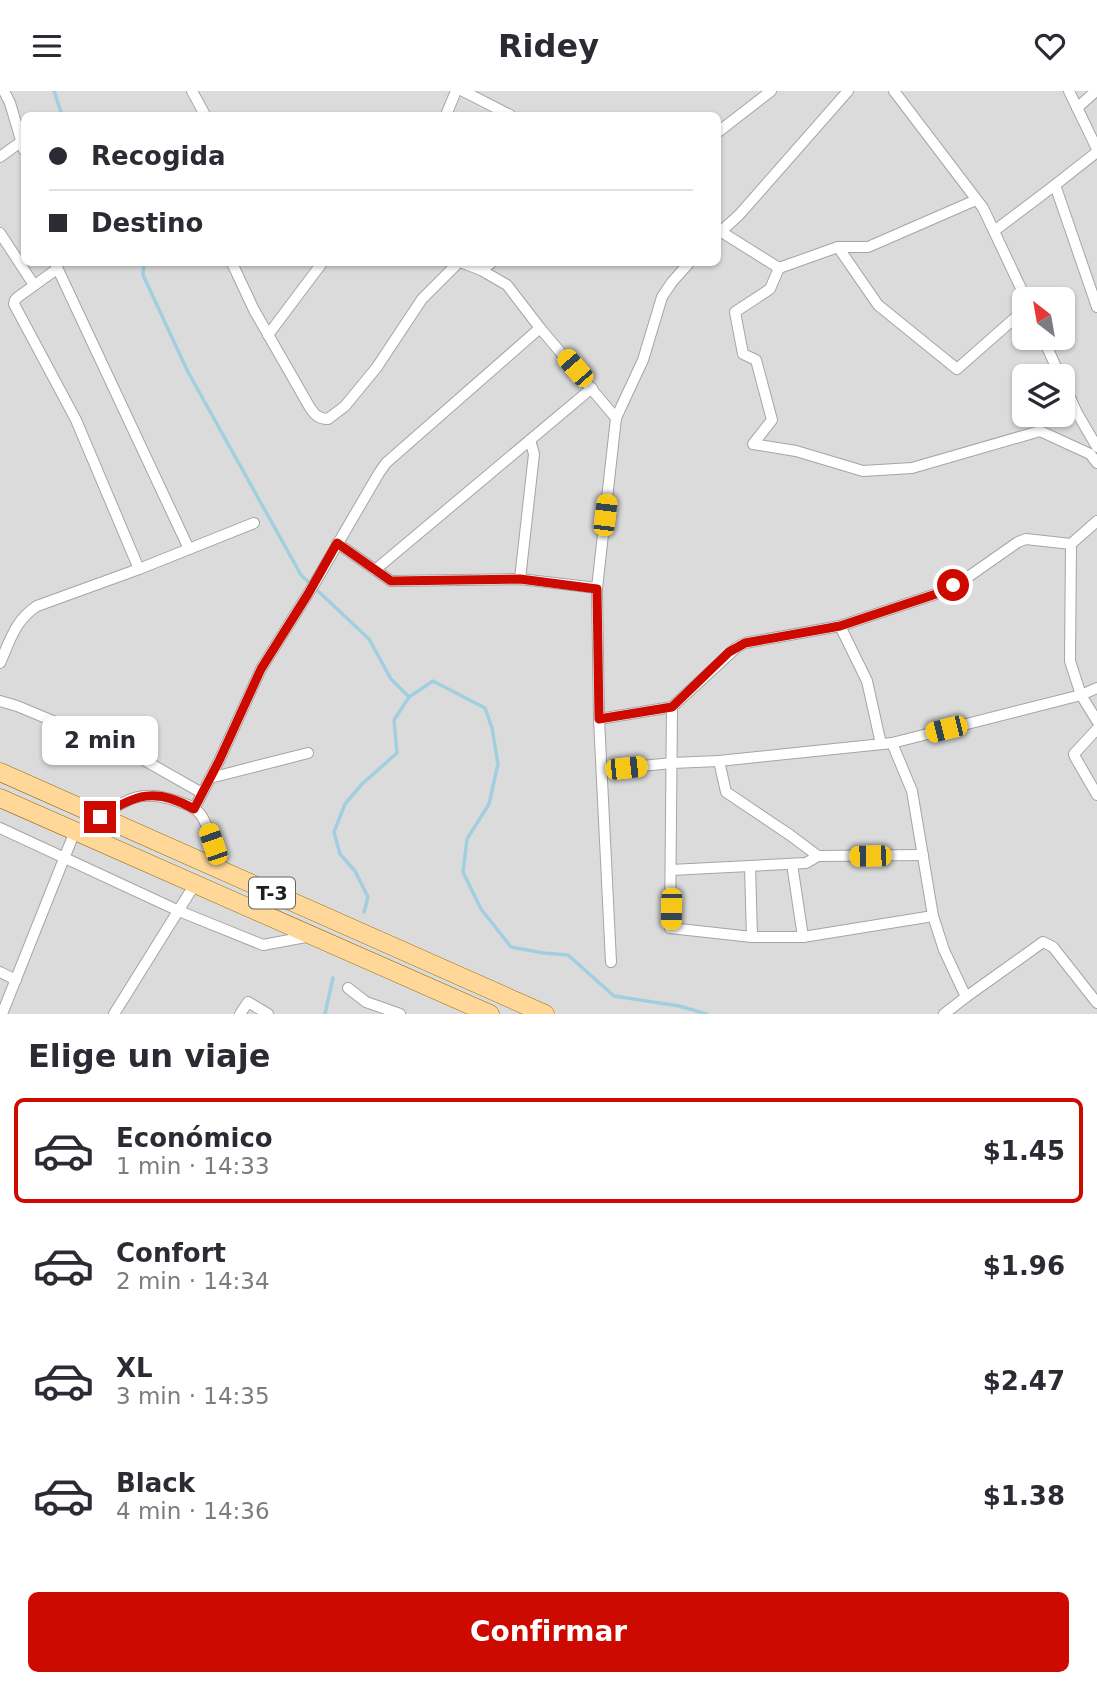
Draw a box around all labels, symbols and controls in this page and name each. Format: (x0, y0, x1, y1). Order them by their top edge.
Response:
icon: menu (28, 27, 66, 65)
text: Ridey (498, 27, 599, 65)
icon: heart (1031, 27, 1069, 65)
text: Recogida (91, 141, 226, 171)
text: Destino (91, 208, 203, 238)
north arrow (1012, 287, 1074, 350)
map controls (1012, 287, 1075, 427)
car (554, 345, 597, 391)
button: layers (1012, 364, 1075, 427)
car (593, 493, 618, 537)
route start (937, 569, 969, 601)
car (924, 714, 969, 744)
callout: 2 min (42, 715, 158, 765)
text: 2 min (64, 727, 136, 753)
car (605, 755, 648, 781)
route end (84, 801, 116, 833)
car (197, 821, 230, 867)
car (849, 845, 892, 867)
road number: T-3 (249, 877, 295, 909)
car (661, 888, 682, 930)
text: Elige un viaje (28, 1037, 270, 1075)
icon: car (32, 1119, 95, 1182)
text: Económico (116, 1123, 273, 1153)
text: $1.45 (983, 1136, 1065, 1166)
text: 1 min · 14:33 (116, 1153, 270, 1179)
icon: car (32, 1234, 95, 1297)
text: Confort (116, 1238, 226, 1268)
text: $1.96 (983, 1251, 1065, 1281)
text: 2 min · 14:34 (116, 1268, 270, 1294)
icon: car (32, 1349, 95, 1412)
text: XL (116, 1353, 153, 1383)
text: $2.47 (983, 1366, 1065, 1396)
text: 3 min · 14:35 (116, 1383, 270, 1409)
icon: car (32, 1464, 95, 1527)
text: Black (116, 1468, 195, 1498)
text: $1.38 (983, 1481, 1065, 1511)
text: 4 min · 14:36 (116, 1498, 270, 1524)
button: Confirmar (28, 1592, 1069, 1672)

